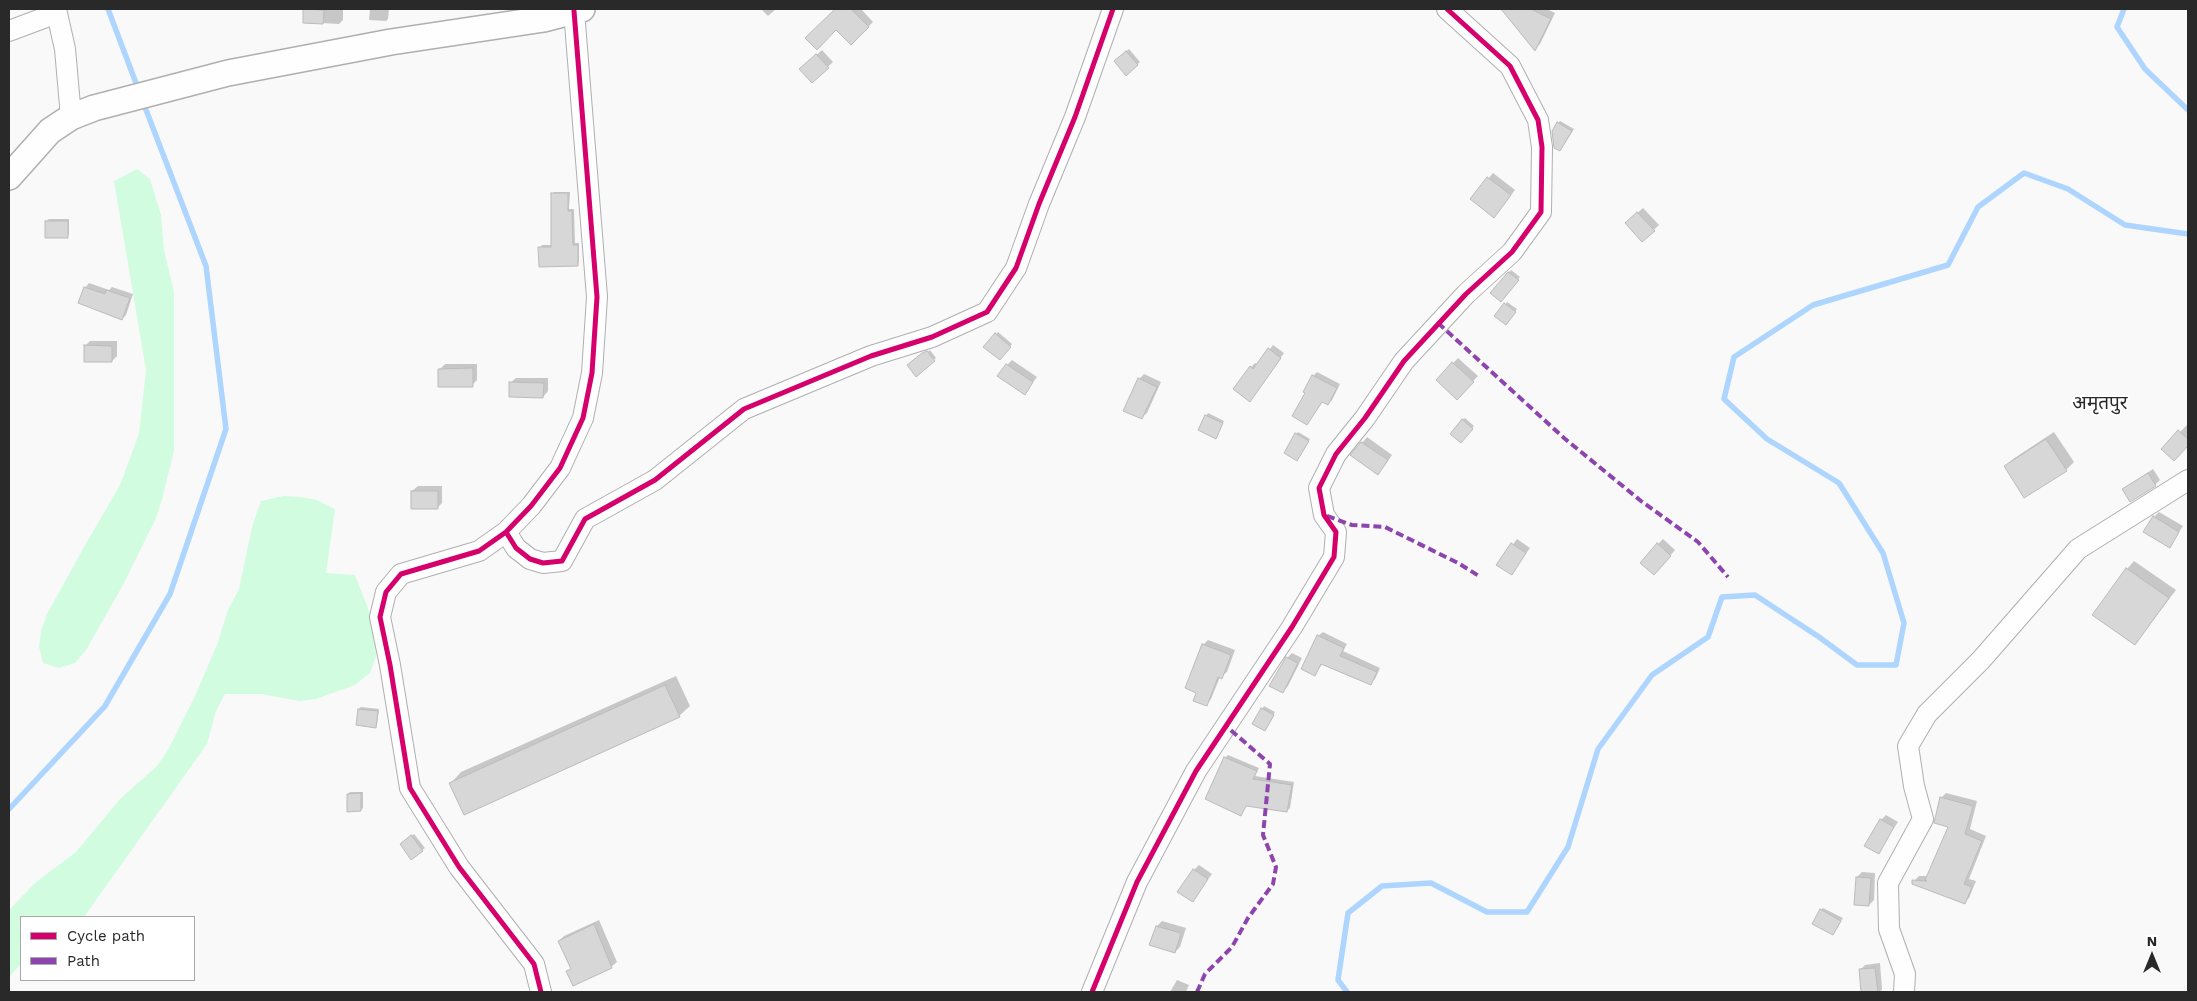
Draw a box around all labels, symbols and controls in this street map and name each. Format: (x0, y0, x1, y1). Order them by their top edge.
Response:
district label: अमृतपुर (2072, 392, 2128, 414)
legend (20, 916, 195, 981)
text: Cycle path (67, 927, 145, 945)
north arrow (2127, 931, 2177, 981)
text: N (2147, 933, 2157, 949)
text: Path (67, 952, 100, 970)

